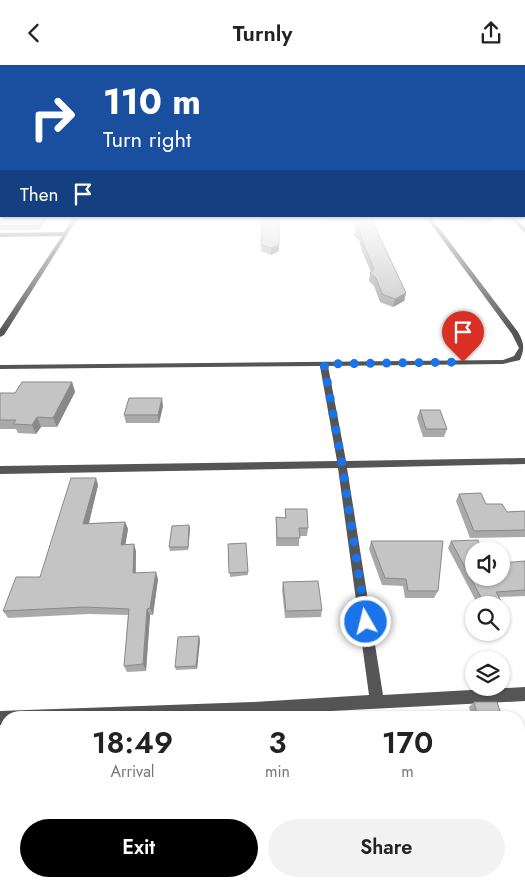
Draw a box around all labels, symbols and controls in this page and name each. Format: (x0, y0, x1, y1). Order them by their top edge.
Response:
text: Turnly (233, 17, 292, 49)
icon: back (20, 19, 48, 47)
icon: share (477, 19, 505, 47)
text: 110 m (103, 77, 201, 127)
icon: right (20, 85, 85, 150)
text: Turn right (103, 123, 191, 155)
icon: arrive (69, 180, 97, 208)
text: Then (20, 181, 59, 208)
pin (442, 311, 484, 362)
icon: arrive (449, 318, 477, 346)
map controls (465, 541, 510, 696)
button: sound (465, 541, 510, 586)
position arrow (339, 595, 391, 647)
button: search (465, 596, 510, 641)
button: layers (465, 651, 510, 696)
text: 18:49 (92, 721, 173, 764)
text: 3 (269, 721, 286, 764)
text: 170 (382, 721, 433, 764)
text: Arrival (110, 760, 155, 783)
text: min (265, 760, 290, 783)
text: m (401, 760, 414, 783)
button: Exit (20, 819, 258, 877)
button: Share (268, 819, 505, 877)

